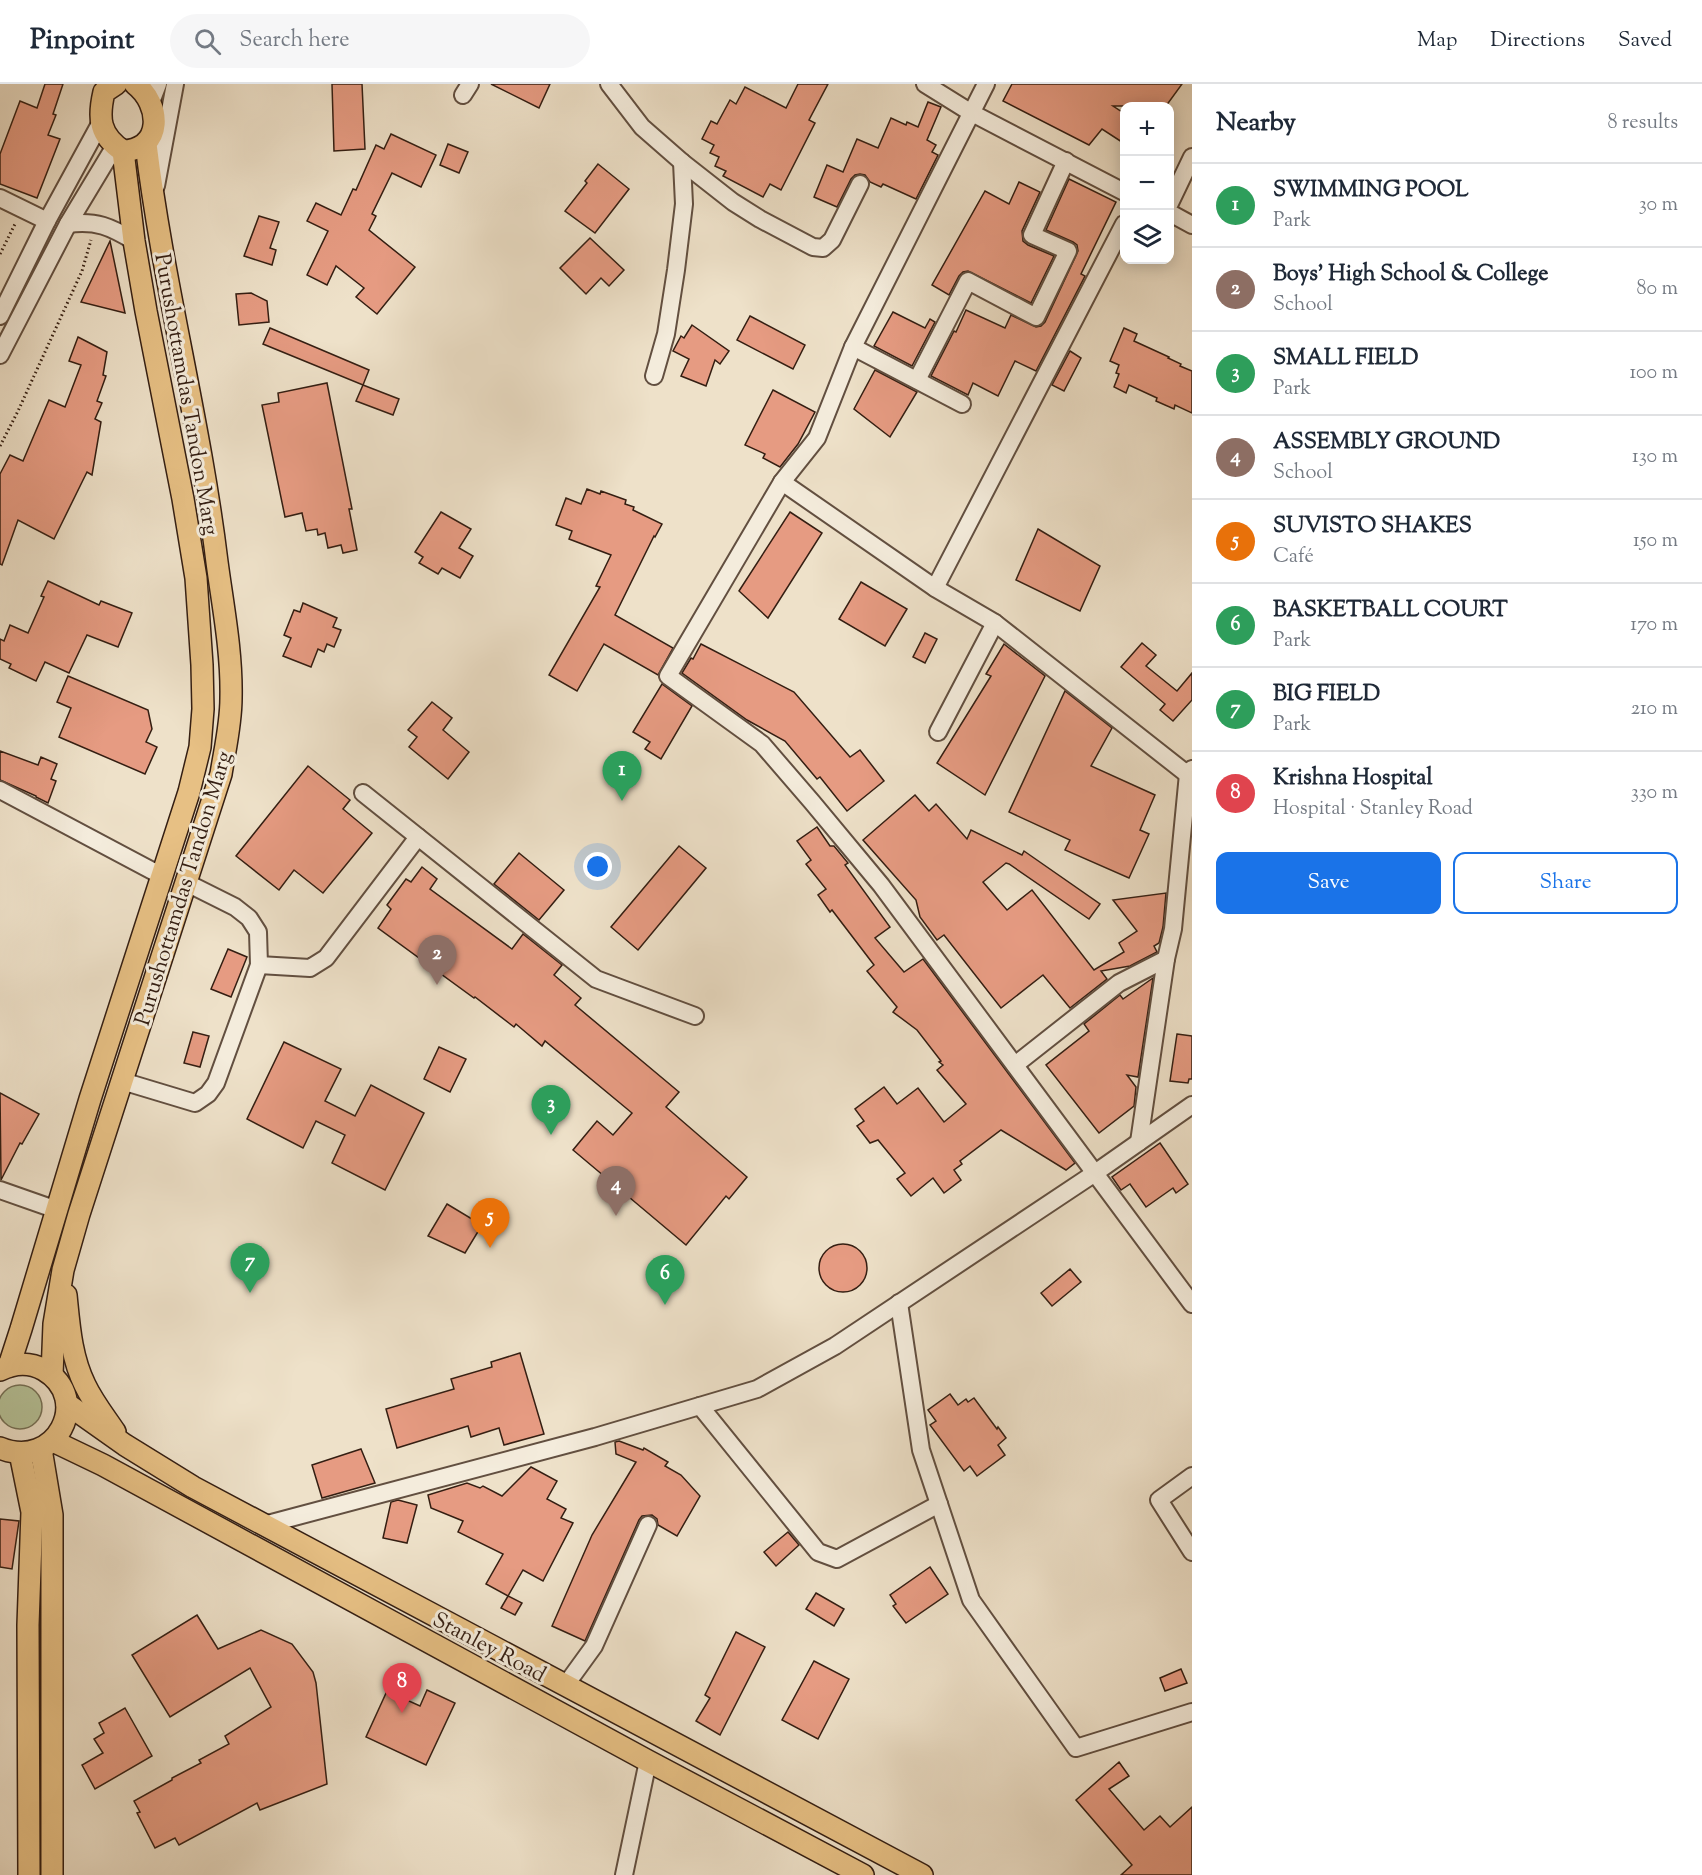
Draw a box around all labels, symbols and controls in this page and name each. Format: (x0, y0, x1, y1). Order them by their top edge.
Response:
search box (170, 14, 590, 68)
text: Pinpoint (30, 21, 134, 61)
icon: search (191, 25, 224, 58)
text: Search here (239, 25, 350, 57)
text: Map (1417, 26, 1457, 56)
text: Directions (1490, 26, 1585, 56)
text: Saved (1618, 26, 1672, 56)
map controls (1120, 102, 1174, 264)
button: + (1120, 102, 1174, 156)
text: Nearby (1216, 105, 1296, 142)
text: 8 results (1607, 109, 1678, 138)
button: − (1120, 156, 1174, 210)
text: SWIMMING POOL (1273, 175, 1469, 207)
text: 1 (1232, 191, 1239, 220)
text: 30 m (1639, 191, 1678, 220)
text: Park (1273, 207, 1311, 236)
button: layers (1120, 210, 1174, 264)
street label: Purushottamdas Tandon Marg (145, 251, 226, 538)
text: Boys' High School & College (1273, 259, 1548, 291)
text: 2 (1231, 275, 1240, 304)
text: 80 m (1637, 275, 1678, 304)
text: School (1273, 291, 1333, 320)
text: SMALL FIELD (1273, 343, 1419, 375)
text: 3 (1231, 359, 1240, 388)
text: 100 m (1629, 359, 1678, 388)
text: Park (1273, 375, 1311, 404)
text: ASSEMBLY GROUND (1273, 427, 1500, 459)
text: 4 (1230, 443, 1241, 472)
text: 130 m (1632, 443, 1678, 472)
text: School (1273, 459, 1333, 488)
text: SUVISTO SHAKES (1273, 511, 1472, 543)
text: 5 (1232, 527, 1239, 556)
text: 150 m (1633, 527, 1678, 556)
text: Café (1273, 543, 1314, 572)
text: BASKETBALL COURT (1273, 595, 1508, 627)
text: 6 (1231, 611, 1240, 640)
text: 170 m (1630, 611, 1678, 640)
text: Park (1273, 627, 1311, 656)
text: BIG FIELD (1273, 679, 1380, 711)
text: 7 (1230, 695, 1241, 724)
text: 210 m (1631, 695, 1678, 724)
text: Park (1273, 711, 1311, 740)
street label: Purushottamdas Tandon Marg (128, 747, 242, 1030)
pin: 1 (602, 752, 642, 801)
text: Krishna Hospital (1273, 763, 1433, 795)
text: 8 (1231, 779, 1241, 808)
text: 330 m (1631, 779, 1678, 808)
text: Hospital · Stanley Road (1273, 795, 1473, 824)
your location (583, 852, 612, 881)
button: Save (1216, 852, 1441, 914)
button: Share (1453, 852, 1678, 914)
pin: 2 (418, 936, 456, 985)
pin: 3 (532, 1086, 570, 1135)
pin: 4 (596, 1166, 636, 1216)
pin: 5 (470, 1198, 510, 1248)
pin: 7 (230, 1244, 270, 1293)
pin: 6 (646, 1256, 684, 1305)
street label: Stanley Road (426, 1605, 551, 1692)
pin: 8 (382, 1664, 422, 1713)

